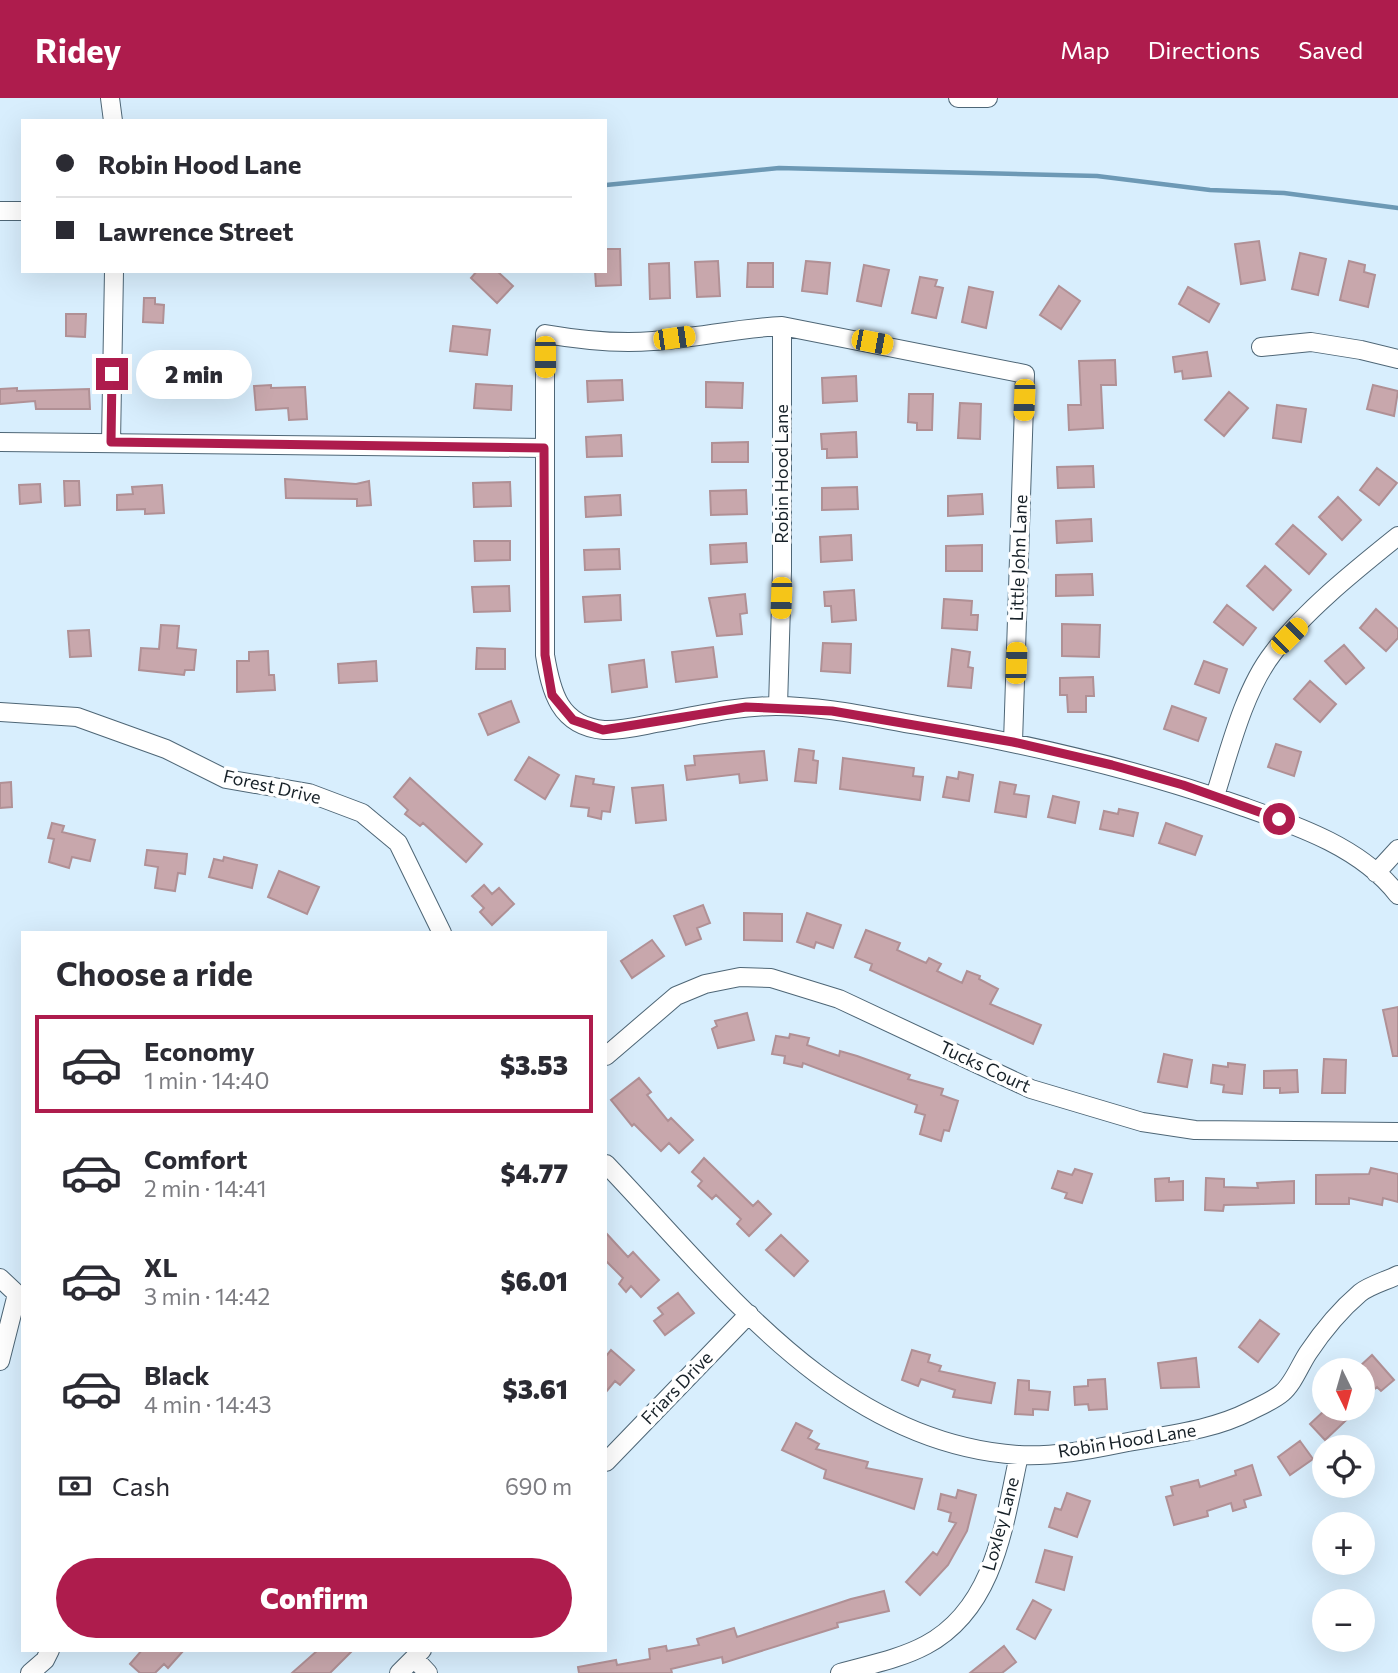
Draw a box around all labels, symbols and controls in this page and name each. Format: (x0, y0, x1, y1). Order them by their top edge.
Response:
text: Ridey (35, 29, 121, 70)
text: Map (1060, 35, 1110, 64)
text: Directions (1148, 35, 1260, 64)
text: Saved (1298, 35, 1363, 64)
text: Robin Hood Lane (98, 148, 301, 179)
text: Lawrence Street (98, 215, 293, 246)
car (652, 325, 697, 351)
car (850, 328, 895, 356)
car (535, 336, 556, 378)
callout: 2 min (136, 350, 252, 398)
route end (96, 358, 128, 390)
text: 2 min (165, 360, 223, 388)
car (1013, 379, 1036, 421)
street label: Robin Hood Lane (770, 404, 792, 544)
street label: Little John Lane (1005, 494, 1031, 622)
car (770, 577, 793, 619)
car (1267, 614, 1312, 658)
car (1005, 642, 1028, 684)
street label: Forest Drive (221, 764, 323, 808)
route start (1263, 803, 1295, 835)
text: Choose a ride (56, 953, 253, 993)
icon: car (60, 1033, 123, 1096)
text: Economy (144, 1035, 255, 1066)
street label: Tucks Court (936, 1035, 1035, 1097)
text: $3.53 (500, 1049, 568, 1080)
text: 1 min · 14:40 (144, 1066, 270, 1094)
icon: car (60, 1141, 123, 1204)
text: Comfort (144, 1143, 247, 1174)
text: $4.77 (501, 1157, 568, 1188)
text: 2 min · 14:41 (144, 1174, 267, 1202)
icon: car (60, 1249, 123, 1312)
text: XL (144, 1251, 178, 1282)
text: $6.01 (500, 1265, 568, 1296)
text: 3 min · 14:42 (144, 1282, 270, 1310)
street label: Friars Drive (636, 1346, 717, 1429)
icon: car (60, 1357, 123, 1420)
north arrow (1312, 1358, 1376, 1421)
map controls (1312, 1358, 1375, 1652)
text: Black (144, 1359, 210, 1390)
text: $3.61 (503, 1373, 568, 1404)
text: 4 min · 14:43 (144, 1390, 272, 1418)
street label: Robin Hood Lane (1056, 1418, 1198, 1462)
button: locate (1312, 1435, 1375, 1498)
icon: cash (56, 1467, 94, 1505)
text: Cash (112, 1470, 170, 1501)
text: 690 m (505, 1472, 572, 1500)
street label: Loxley Lane (977, 1474, 1023, 1573)
button: + (1312, 1512, 1375, 1575)
button: Confirm (56, 1558, 572, 1638)
button: − (1312, 1589, 1375, 1652)

